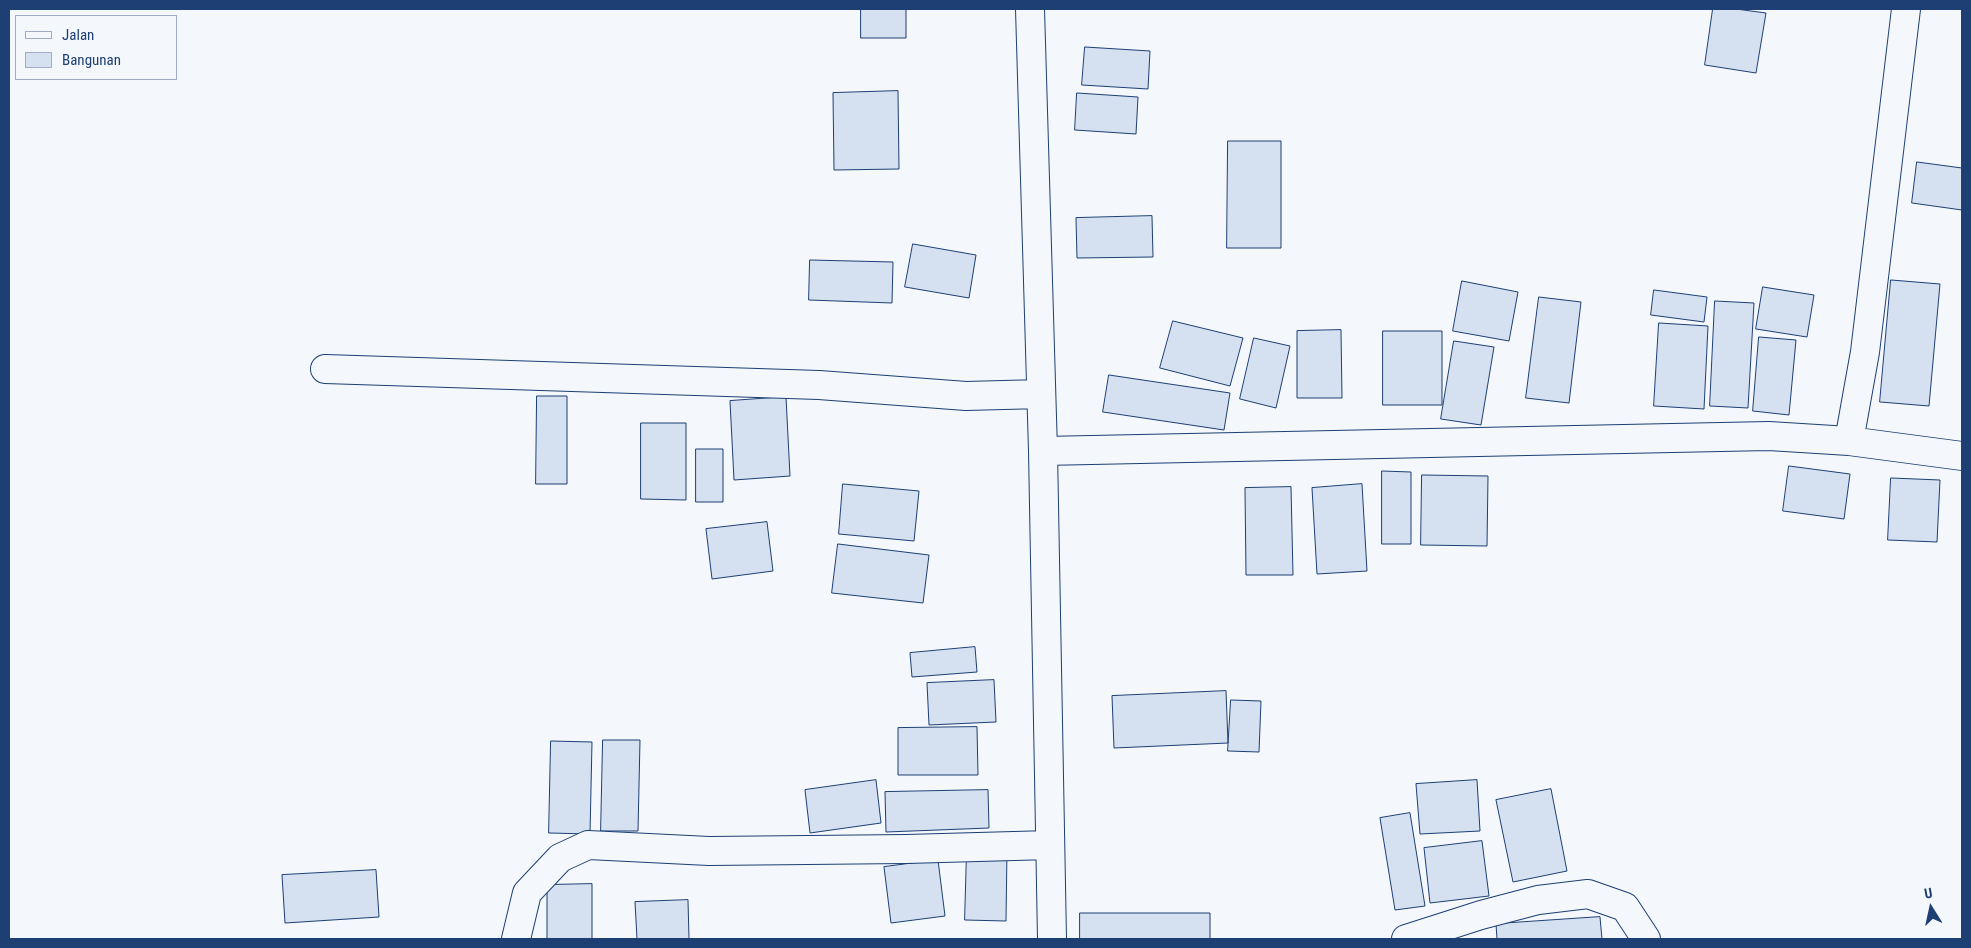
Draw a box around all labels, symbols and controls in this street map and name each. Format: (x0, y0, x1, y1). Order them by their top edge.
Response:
legend (15, 15, 178, 80)
text: Jalan (62, 26, 94, 44)
text: Bangunan (62, 51, 121, 69)
north arrow (1906, 883, 1956, 933)
text: U (1923, 885, 1934, 902)

